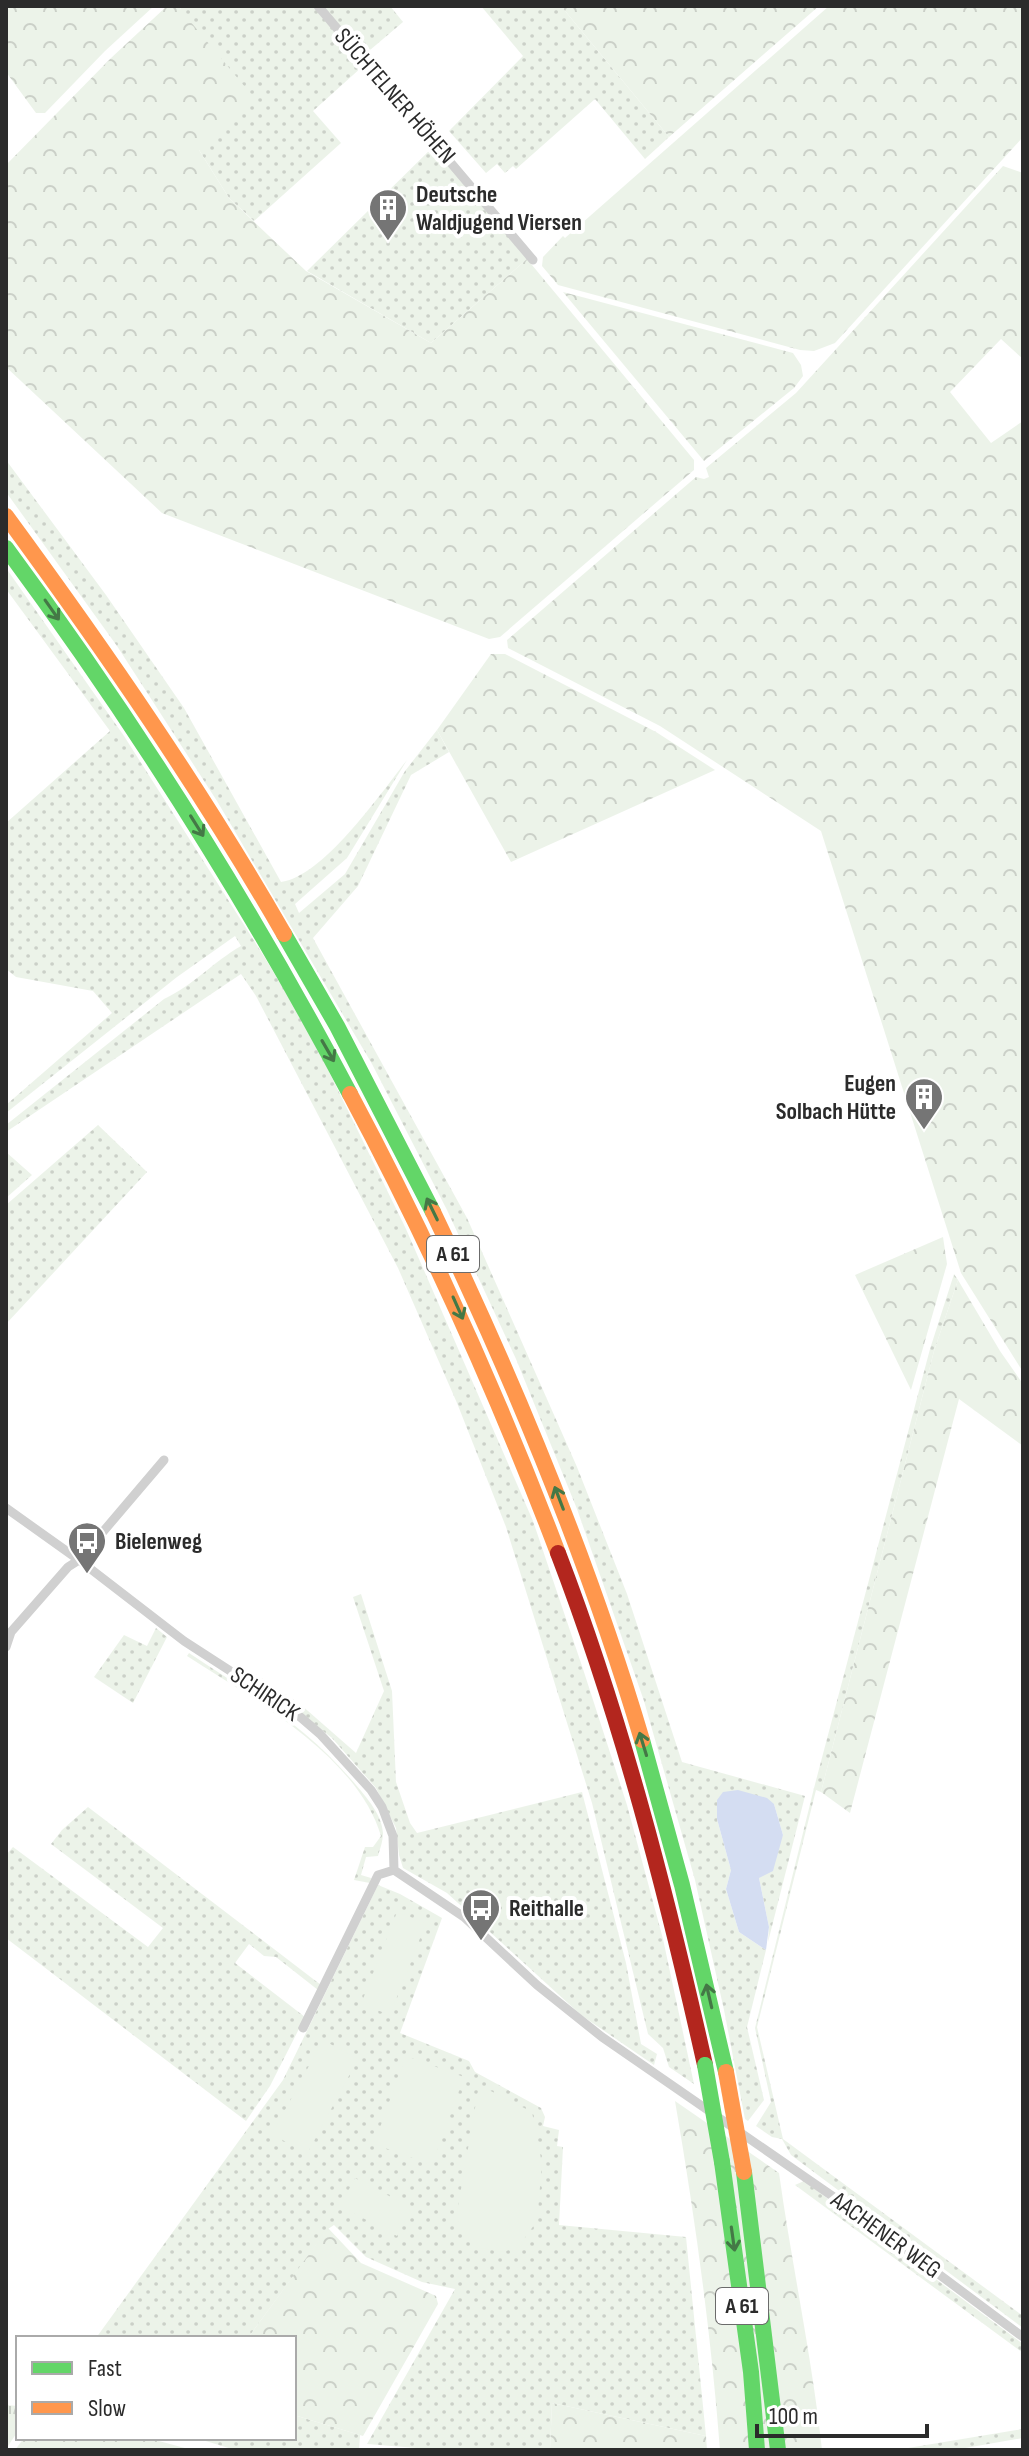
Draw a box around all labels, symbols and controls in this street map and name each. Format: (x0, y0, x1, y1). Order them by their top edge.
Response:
street label: SÜCHTELNER HÖHEN (328, 22, 462, 170)
place label: Deutsche Waldjugend Viersen (416, 180, 582, 237)
building icon: Deutsche Waldjugend Viersen (367, 187, 409, 242)
one-way arrow (44, 599, 60, 621)
one-way arrow (188, 815, 205, 837)
one-way arrow (320, 1039, 336, 1062)
place label: Eugen Solbach Hütte (776, 1069, 896, 1126)
building icon: Eugen Solbach Hütte (903, 1076, 945, 1131)
one-way arrow (424, 1197, 439, 1221)
road number: A 61 (427, 1236, 479, 1272)
one-way arrow (451, 1295, 466, 1320)
one-way arrow (551, 1486, 565, 1511)
bus stop icon: Bielenweg (66, 1520, 108, 1575)
place label: Bielenweg (115, 1527, 202, 1556)
street label: SCHIRICK (225, 1660, 305, 1728)
one-way arrow (635, 1732, 650, 1758)
bus stop icon: Reithalle (460, 1887, 502, 1942)
place label: Reithalle (509, 1894, 584, 1923)
one-way arrow (701, 1983, 716, 2009)
street label: AACHENER WEG (825, 2185, 947, 2285)
one-way arrow (726, 2226, 741, 2252)
road number: A 61 (716, 2288, 768, 2324)
legend (16, 2336, 296, 2440)
text: Fast (88, 2354, 122, 2383)
scale bar (757, 2388, 927, 2438)
text: Slow (88, 2394, 126, 2423)
text: 100 m (769, 2402, 818, 2431)

